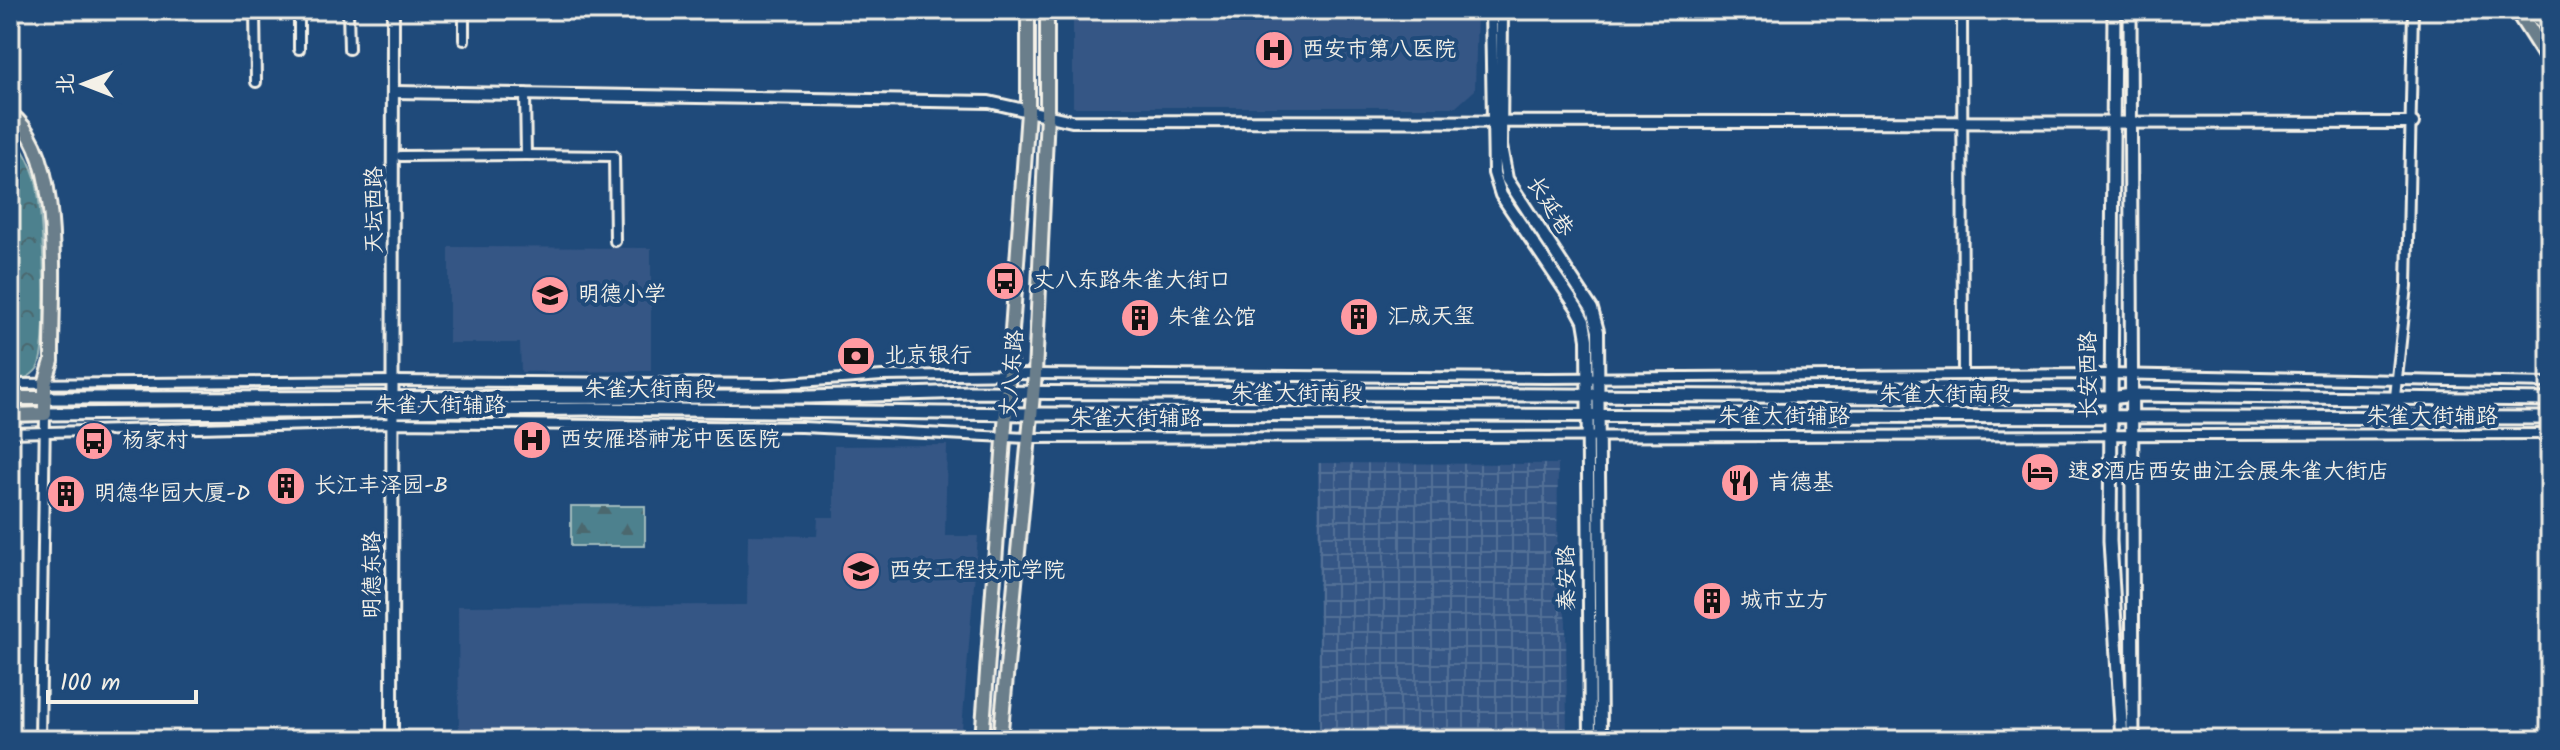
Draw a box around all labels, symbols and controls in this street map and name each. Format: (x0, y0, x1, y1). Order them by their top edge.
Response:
hospital icon: 西安市第八医院 (1253, 29, 1295, 71)
place label: 西安市第八医院 (1302, 33, 1456, 68)
north arrow (44, 44, 124, 124)
text: 北 (49, 73, 84, 95)
street label: 天坛西路 (358, 166, 393, 254)
street label: 长延巷 (1516, 170, 1582, 244)
bus stop icon: 丈八东路朱雀大街口 (984, 260, 1026, 302)
place label: 丈八东路朱雀大街口 (1033, 264, 1231, 299)
school or university icon: 明德小学 (529, 274, 571, 316)
place label: 明德小学 (578, 278, 666, 313)
building icon: 汇成天玺 (1338, 296, 1380, 338)
building icon: 朱雀公馆 (1119, 297, 1161, 339)
place label: 汇成天玺 (1387, 300, 1475, 335)
place label: 朱雀公馆 (1168, 301, 1256, 336)
street label: 丈八东路 (992, 329, 1034, 419)
street label: 长安西路 (2072, 331, 2107, 419)
bank icon: 北京银行 (835, 335, 877, 377)
place label: 北京银行 (884, 339, 972, 374)
street label: 朱雀大街南段 (584, 373, 716, 408)
street label: 朱雀大街南段 (1231, 377, 1363, 412)
street label: 朱雀大街南段 (1879, 378, 2011, 413)
street label: 朱雀大街辅路 (374, 389, 506, 424)
street label: 朱雀大街辅路 (1718, 400, 1850, 435)
street label: 朱雀大街辅路 (2366, 400, 2498, 435)
street label: 朱雀大街辅路 (1070, 402, 1202, 437)
hospital icon: 西安雁塔神龙中医医院 (511, 419, 553, 461)
bus stop icon: 杨家村 (73, 420, 115, 462)
place label: 西安雁塔神龙中医医院 (560, 423, 780, 458)
place label: 杨家村 (122, 424, 188, 459)
hotel icon: 速8酒店西安曲江会展朱雀大街店 (2019, 451, 2061, 493)
place label: 速8酒店西安曲江会展朱雀大街店 (2068, 455, 2389, 490)
restaurant icon: 肯德基 (1719, 462, 1761, 504)
building icon: 长江丰泽园-B (265, 465, 307, 507)
place label: 肯德基 (1768, 466, 1834, 501)
place label: 长江丰泽园-B (314, 469, 448, 504)
building icon: 明德华园大厦-D (45, 473, 87, 515)
place label: 明德华园大厦-D (94, 477, 250, 512)
street label: 明德东路 (356, 531, 391, 619)
street label: 秦安路 (1550, 545, 1586, 611)
school or university icon: 西安工程技术学院 (840, 550, 882, 592)
place label: 西安工程技术学院 (889, 554, 1065, 589)
building icon: 城市立方 (1691, 580, 1733, 622)
place label: 城市立方 (1740, 584, 1828, 619)
scale bar (48, 654, 196, 704)
text: 100 m (60, 664, 120, 703)

